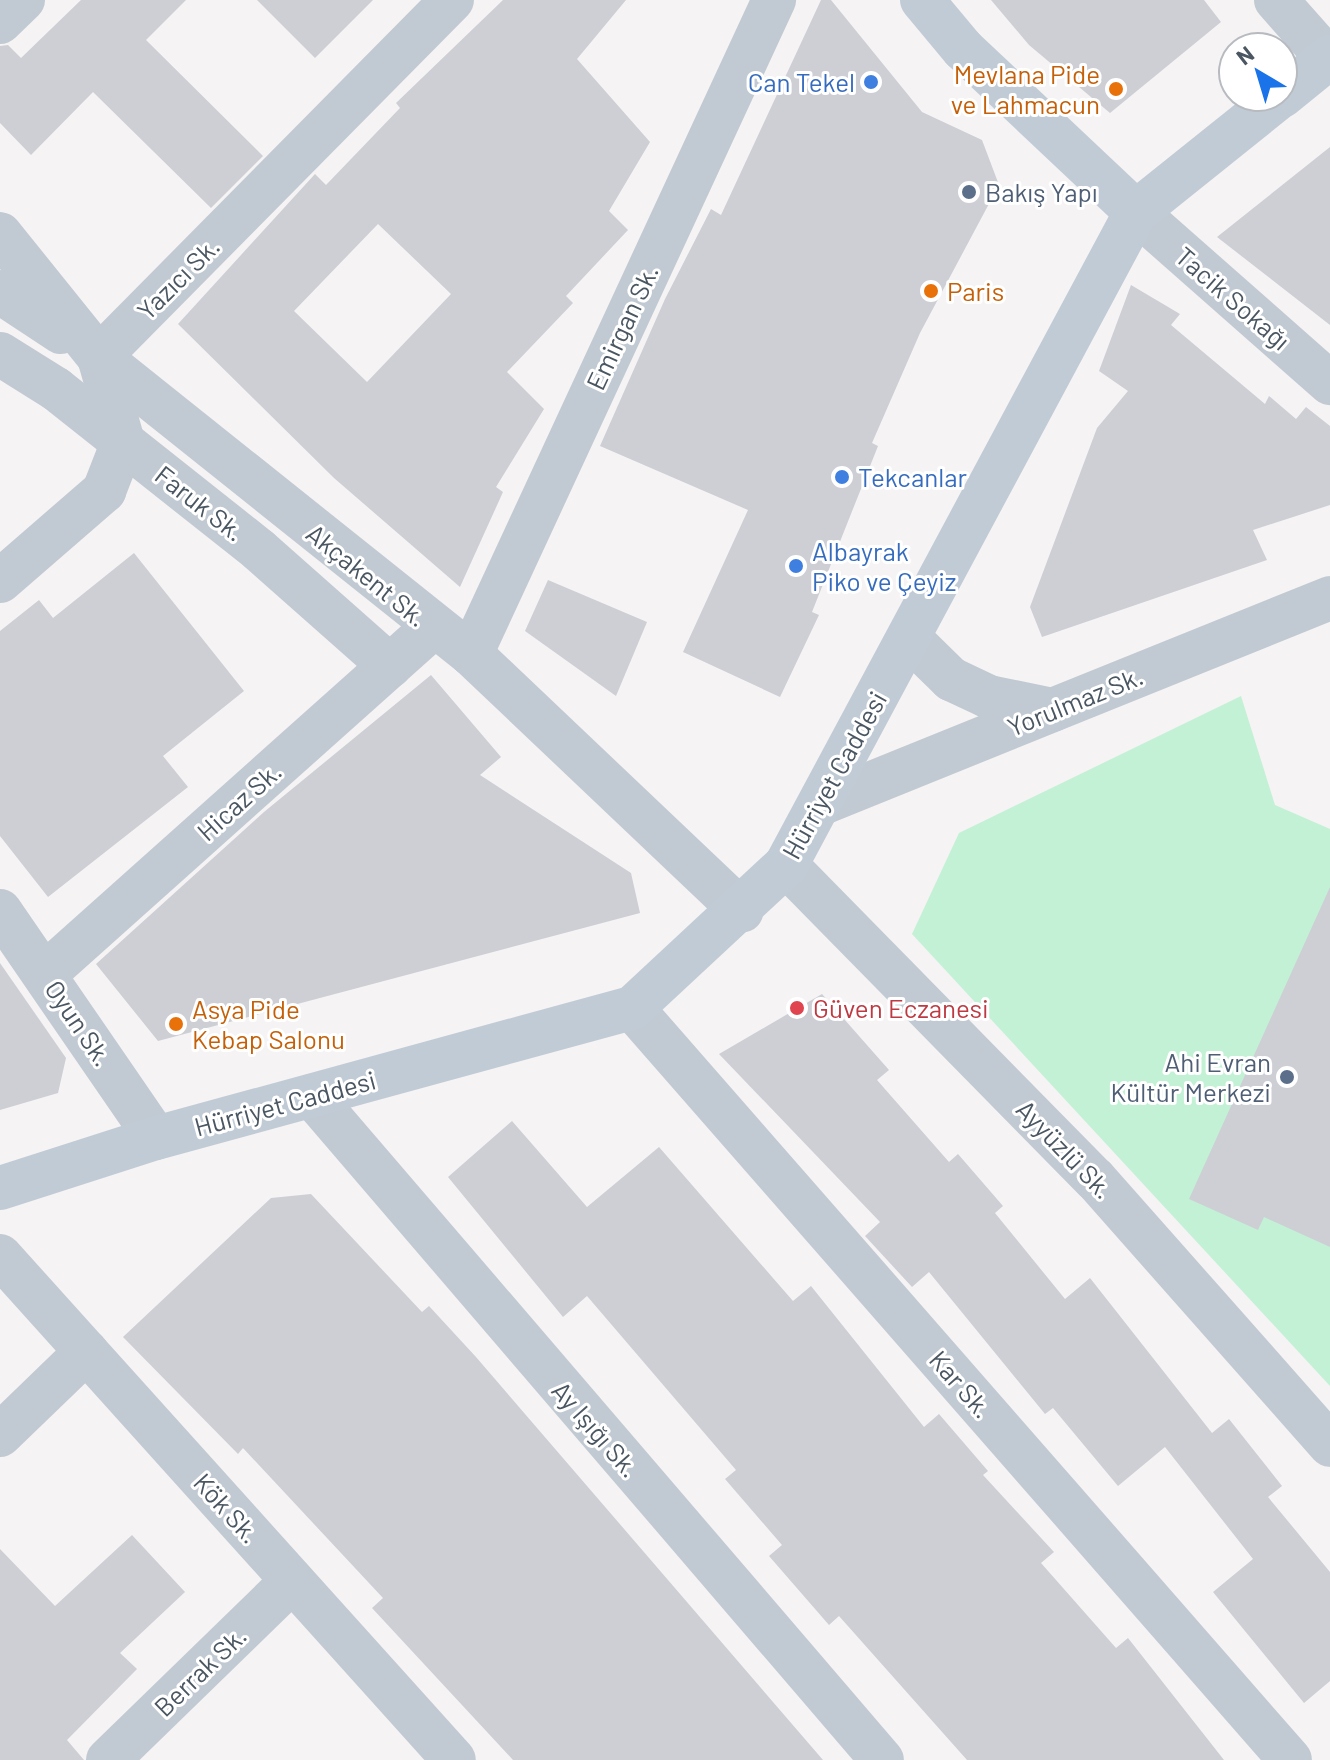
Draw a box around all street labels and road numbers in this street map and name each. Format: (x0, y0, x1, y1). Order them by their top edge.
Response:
street label: Yazıcı Sk. (130, 230, 226, 326)
street label: Tacik Sokağı (1170, 240, 1296, 356)
street label: Emirgan Sk. (579, 259, 665, 395)
street label: Faruk Sk. (149, 459, 251, 547)
street label: Akçakent Sk. (301, 517, 433, 633)
street label: Yorulmaz Sk. (1003, 660, 1147, 742)
street label: Hürriyet Caddesi (775, 686, 893, 864)
street label: Hicaz Sk. (190, 755, 288, 847)
street label: Oyun Sk. (39, 974, 119, 1072)
street label: Hürriyet Caddesi (191, 1064, 379, 1142)
street label: Ayyüzlü Sk. (1010, 1093, 1120, 1205)
street label: Kar Sk. (923, 1344, 999, 1424)
street label: Ay Işığı Sk. (546, 1375, 646, 1483)
street label: Kök Sk. (188, 1467, 266, 1549)
street label: Berrak Sk. (147, 1619, 253, 1723)

